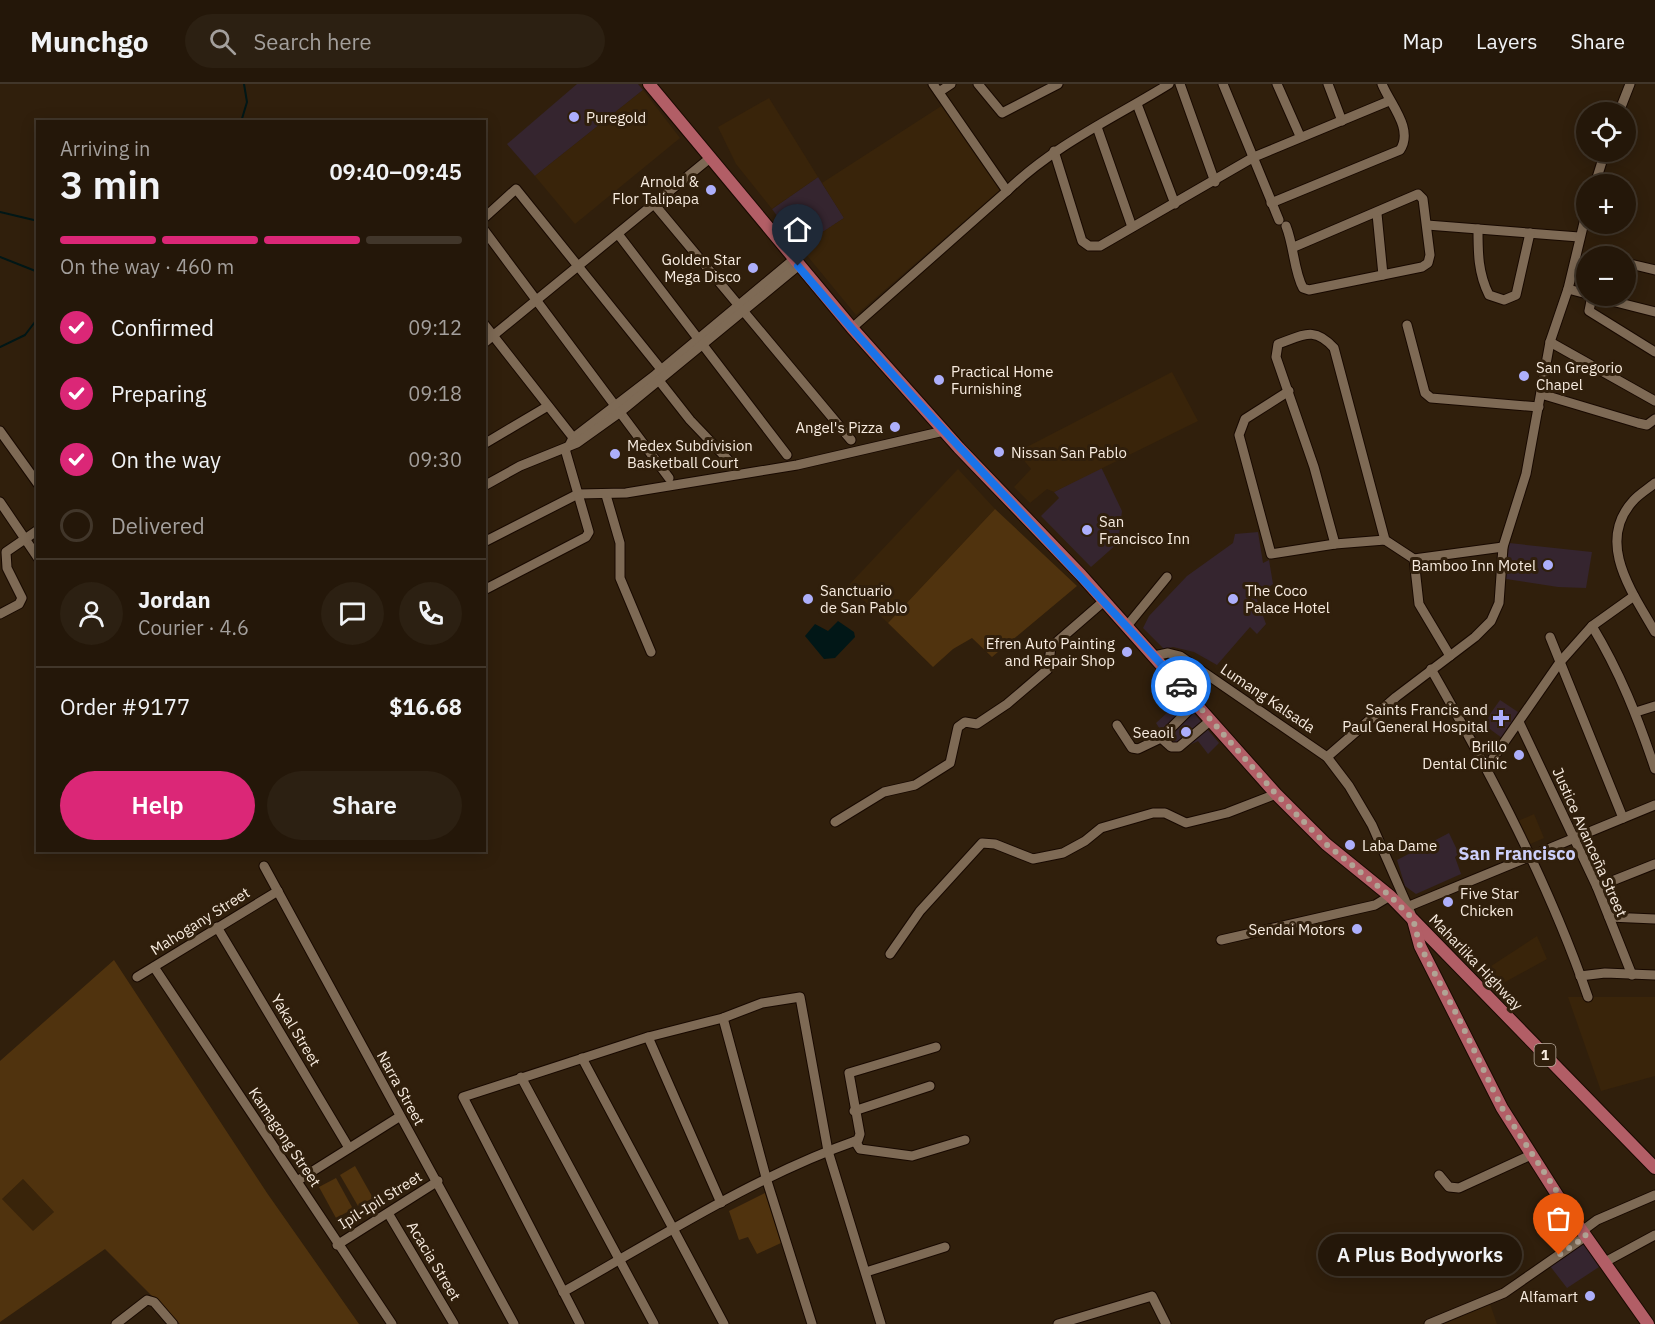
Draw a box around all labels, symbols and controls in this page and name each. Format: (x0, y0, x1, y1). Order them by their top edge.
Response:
search box (185, 14, 605, 68)
text: Munchgo (30, 23, 149, 60)
icon: search (206, 25, 239, 58)
text: Search here (254, 27, 372, 56)
text: Map (1403, 27, 1443, 55)
text: Layers (1476, 27, 1538, 55)
text: Share (1571, 27, 1625, 55)
map controls (1576, 102, 1636, 306)
button: locate (1576, 102, 1636, 162)
place label: Puregold (586, 108, 646, 127)
marker: Puregold (567, 110, 581, 124)
text: Arriving in (60, 135, 150, 162)
text: 09:40–09:45 (329, 157, 462, 186)
text: 3 min (60, 159, 161, 210)
place label: Arnold & Flor Talipapa (612, 172, 700, 208)
button: + (1576, 174, 1636, 234)
marker: Arnold & Flor Talipapa (704, 183, 718, 197)
pin (772, 204, 823, 266)
icon: home (781, 213, 814, 246)
button: − (1576, 246, 1636, 306)
place label: Golden Star Mega Disco (662, 250, 741, 286)
text: On the way · 460 m (60, 253, 234, 280)
marker: Golden Star Mega Disco (746, 261, 760, 275)
icon: check (60, 311, 93, 344)
text: Confirmed (111, 313, 214, 342)
text: 09:12 (408, 314, 462, 341)
place label: San Gregorio Chapel (1536, 358, 1623, 394)
place label: Practical Home Furnishing (951, 362, 1053, 398)
marker: San Gregorio Chapel (1517, 369, 1531, 383)
marker: Practical Home Furnishing (932, 373, 946, 387)
icon: check (60, 377, 93, 410)
text: Preparing (111, 379, 206, 408)
text: 09:18 (408, 380, 462, 407)
place label: Angel's Pizza (795, 418, 883, 437)
marker: Angel's Pizza (888, 420, 902, 434)
place label: Medex Subdivision Basketball Court (627, 436, 753, 472)
icon: check (60, 443, 93, 476)
place label: Nissan San Pablo (1011, 443, 1127, 462)
text: On the way (111, 445, 221, 474)
marker: Nissan San Pablo (992, 445, 1006, 459)
text: 09:30 (408, 446, 462, 473)
marker: Medex Subdivision Basketball Court (608, 447, 622, 461)
text: Delivered (111, 511, 205, 540)
place label: San Francisco Inn (1099, 512, 1190, 548)
marker: San Francisco Inn (1080, 523, 1094, 537)
place label: Bamboo Inn Motel (1411, 556, 1536, 575)
marker: Bamboo Inn Motel (1541, 558, 1555, 572)
place label: Sanctuario de San Pablo (820, 581, 907, 617)
place label: The Coco Palace Hotel (1245, 581, 1330, 617)
button: person (60, 582, 123, 645)
button: chat (321, 582, 384, 645)
button: phone (399, 582, 462, 645)
text: Jordan (138, 585, 211, 614)
marker: Sanctuario de San Pablo (801, 592, 815, 606)
marker: The Coco Palace Hotel (1226, 592, 1240, 606)
text: Courier · 4.6 (138, 614, 249, 641)
place label: Efren Auto Painting and Repair Shop (986, 634, 1115, 670)
marker: Efren Auto Painting and Repair Shop (1120, 645, 1134, 659)
courier (1151, 656, 1211, 716)
street label: Lumang Kalsada (1217, 659, 1319, 737)
icon: car (1165, 670, 1198, 703)
text: Order #9177 (60, 692, 190, 721)
text: $16.68 (389, 692, 462, 721)
place label: Saints Francis and Paul General Hospital (1342, 700, 1488, 736)
marker: Saints Francis and Paul General Hospital (1492, 709, 1510, 727)
place label: Seaoil (1133, 723, 1174, 742)
marker: Seaoil (1179, 725, 1193, 739)
place label: Brillo Dental Clinic (1422, 737, 1507, 773)
marker: Brillo Dental Clinic (1512, 748, 1526, 762)
street label: Justice Avanceña Street (1548, 764, 1632, 920)
button: Help (60, 771, 255, 840)
button: Share (267, 771, 462, 840)
place label: Laba Dame (1362, 836, 1437, 855)
marker: Laba Dame (1343, 838, 1357, 852)
district label: San Francisco (1458, 842, 1576, 865)
street label: Mahogany Street (147, 883, 253, 959)
place label: Five Star Chicken (1460, 884, 1519, 920)
marker: Five Star Chicken (1441, 895, 1455, 909)
street label: Maharlika Highway (1425, 910, 1527, 1015)
place label: Sendai Motors (1249, 920, 1345, 939)
marker: Sendai Motors (1350, 922, 1364, 936)
street label: Yakal Street (267, 990, 325, 1070)
road number: 1 (1534, 1044, 1556, 1066)
street label: Narra Street (373, 1047, 429, 1129)
street label: Kamagong Street (245, 1084, 325, 1190)
street label: Ipil-Ipil Street (335, 1167, 425, 1233)
pin (1533, 1193, 1584, 1255)
icon: bag (1542, 1202, 1575, 1235)
street label: Acacia Street (403, 1218, 465, 1304)
callout: A Plus Bodyworks (1319, 1234, 1523, 1276)
text: A Plus Bodyworks (1337, 1241, 1503, 1268)
place label: Alfamart (1519, 1287, 1578, 1306)
marker: Alfamart (1583, 1289, 1597, 1303)

